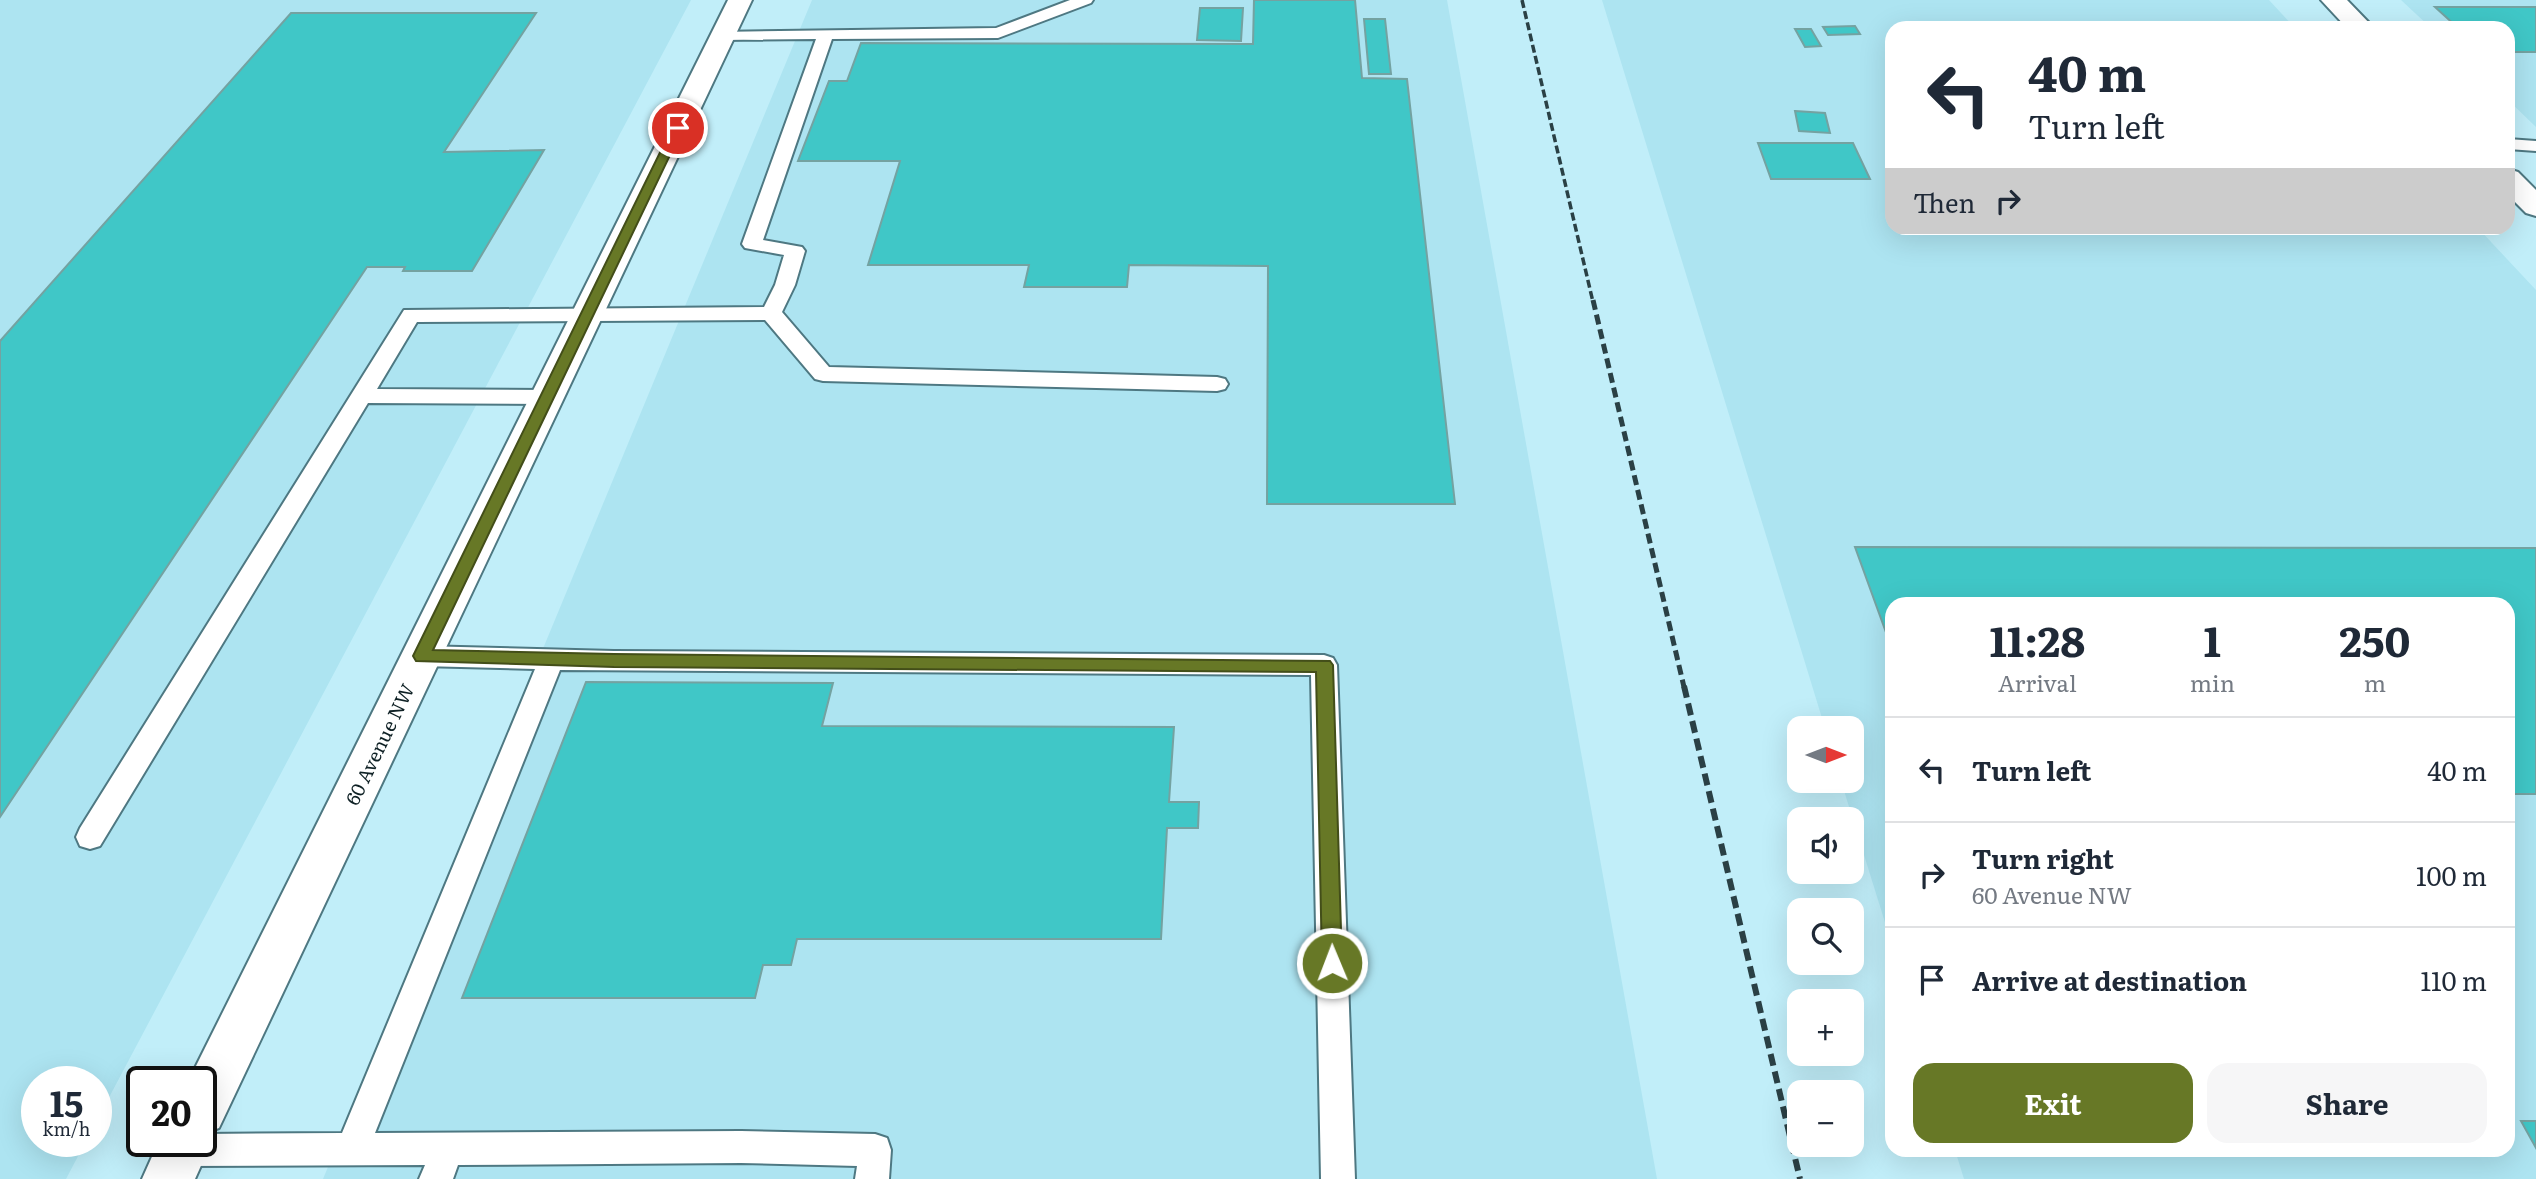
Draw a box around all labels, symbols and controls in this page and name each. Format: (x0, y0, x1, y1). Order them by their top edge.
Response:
text: 40 m (2028, 34, 2146, 107)
icon: left (1913, 49, 2004, 140)
pin (648, 98, 708, 158)
text: Turn left (2028, 101, 2165, 149)
icon: arrive (659, 109, 697, 147)
text: Then (1913, 182, 1975, 221)
icon: right (1989, 182, 2027, 220)
text: 11:28 (1989, 608, 2085, 670)
text: 1 (2204, 608, 2221, 670)
text: 250 (2339, 608, 2410, 670)
text: Arrival (1998, 665, 2077, 699)
text: min (2190, 665, 2235, 699)
text: m (2364, 665, 2386, 699)
street label: 60 Avenue NW (337, 678, 421, 810)
north arrow (1787, 716, 1864, 793)
map controls (1787, 716, 1864, 1157)
text: Turn left (1972, 750, 2091, 789)
text: 40 m (2427, 750, 2487, 789)
icon: left (1913, 751, 1951, 789)
button: sound (1787, 807, 1864, 884)
text: Turn right (1972, 838, 2114, 877)
text: 100 m (2416, 855, 2487, 894)
icon: right (1913, 856, 1951, 894)
text: 60 Avenue NW (1972, 877, 2132, 911)
button: search (1787, 898, 1864, 975)
position arrow (1295, 926, 1369, 1000)
text: Arrive at destination (1972, 960, 2247, 999)
text: 110 m (2420, 960, 2487, 999)
icon: arrive (1913, 961, 1951, 999)
button: + (1787, 989, 1864, 1066)
button: Exit (1913, 1063, 2193, 1143)
button: Share (2207, 1063, 2487, 1143)
speed limit sign: 20 (126, 1066, 217, 1157)
text: 15 (50, 1076, 83, 1128)
button: − (1787, 1080, 1864, 1157)
text: km/h (43, 1115, 90, 1142)

